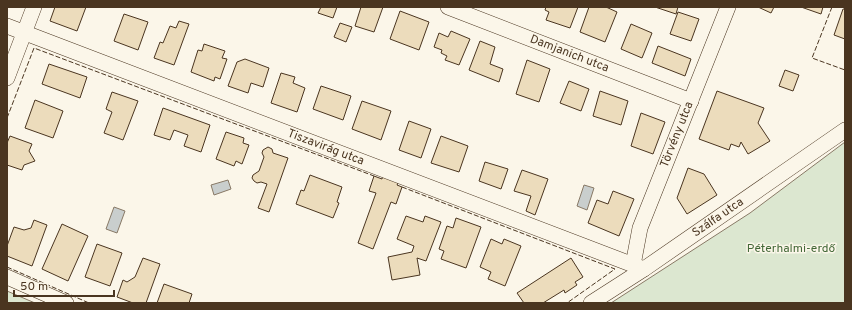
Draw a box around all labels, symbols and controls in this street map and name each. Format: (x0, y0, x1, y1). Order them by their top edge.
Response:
street label: Damjanich utca (528, 31, 611, 76)
street label: Törvény utca (657, 99, 697, 170)
street label: Tiszavirág utca (285, 126, 366, 169)
street label: Szálfa utca (689, 194, 747, 241)
park label: Péterhalmi-erdő (747, 241, 836, 257)
scale bar (14, 272, 114, 298)
text: 50 m (20, 279, 48, 295)

